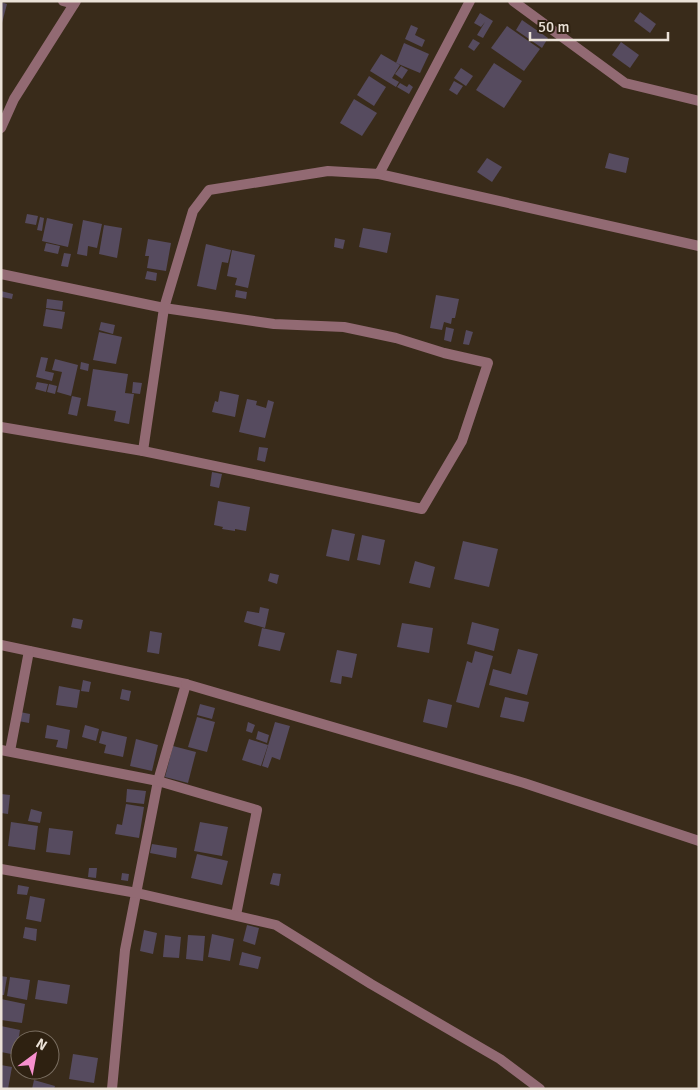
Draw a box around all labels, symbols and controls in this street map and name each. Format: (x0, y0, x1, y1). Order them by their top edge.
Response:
scale bar (530, 10, 668, 42)
text: 50 m (538, 18, 569, 36)
north arrow (10, 1030, 60, 1080)
text: N (33, 1035, 50, 1054)

